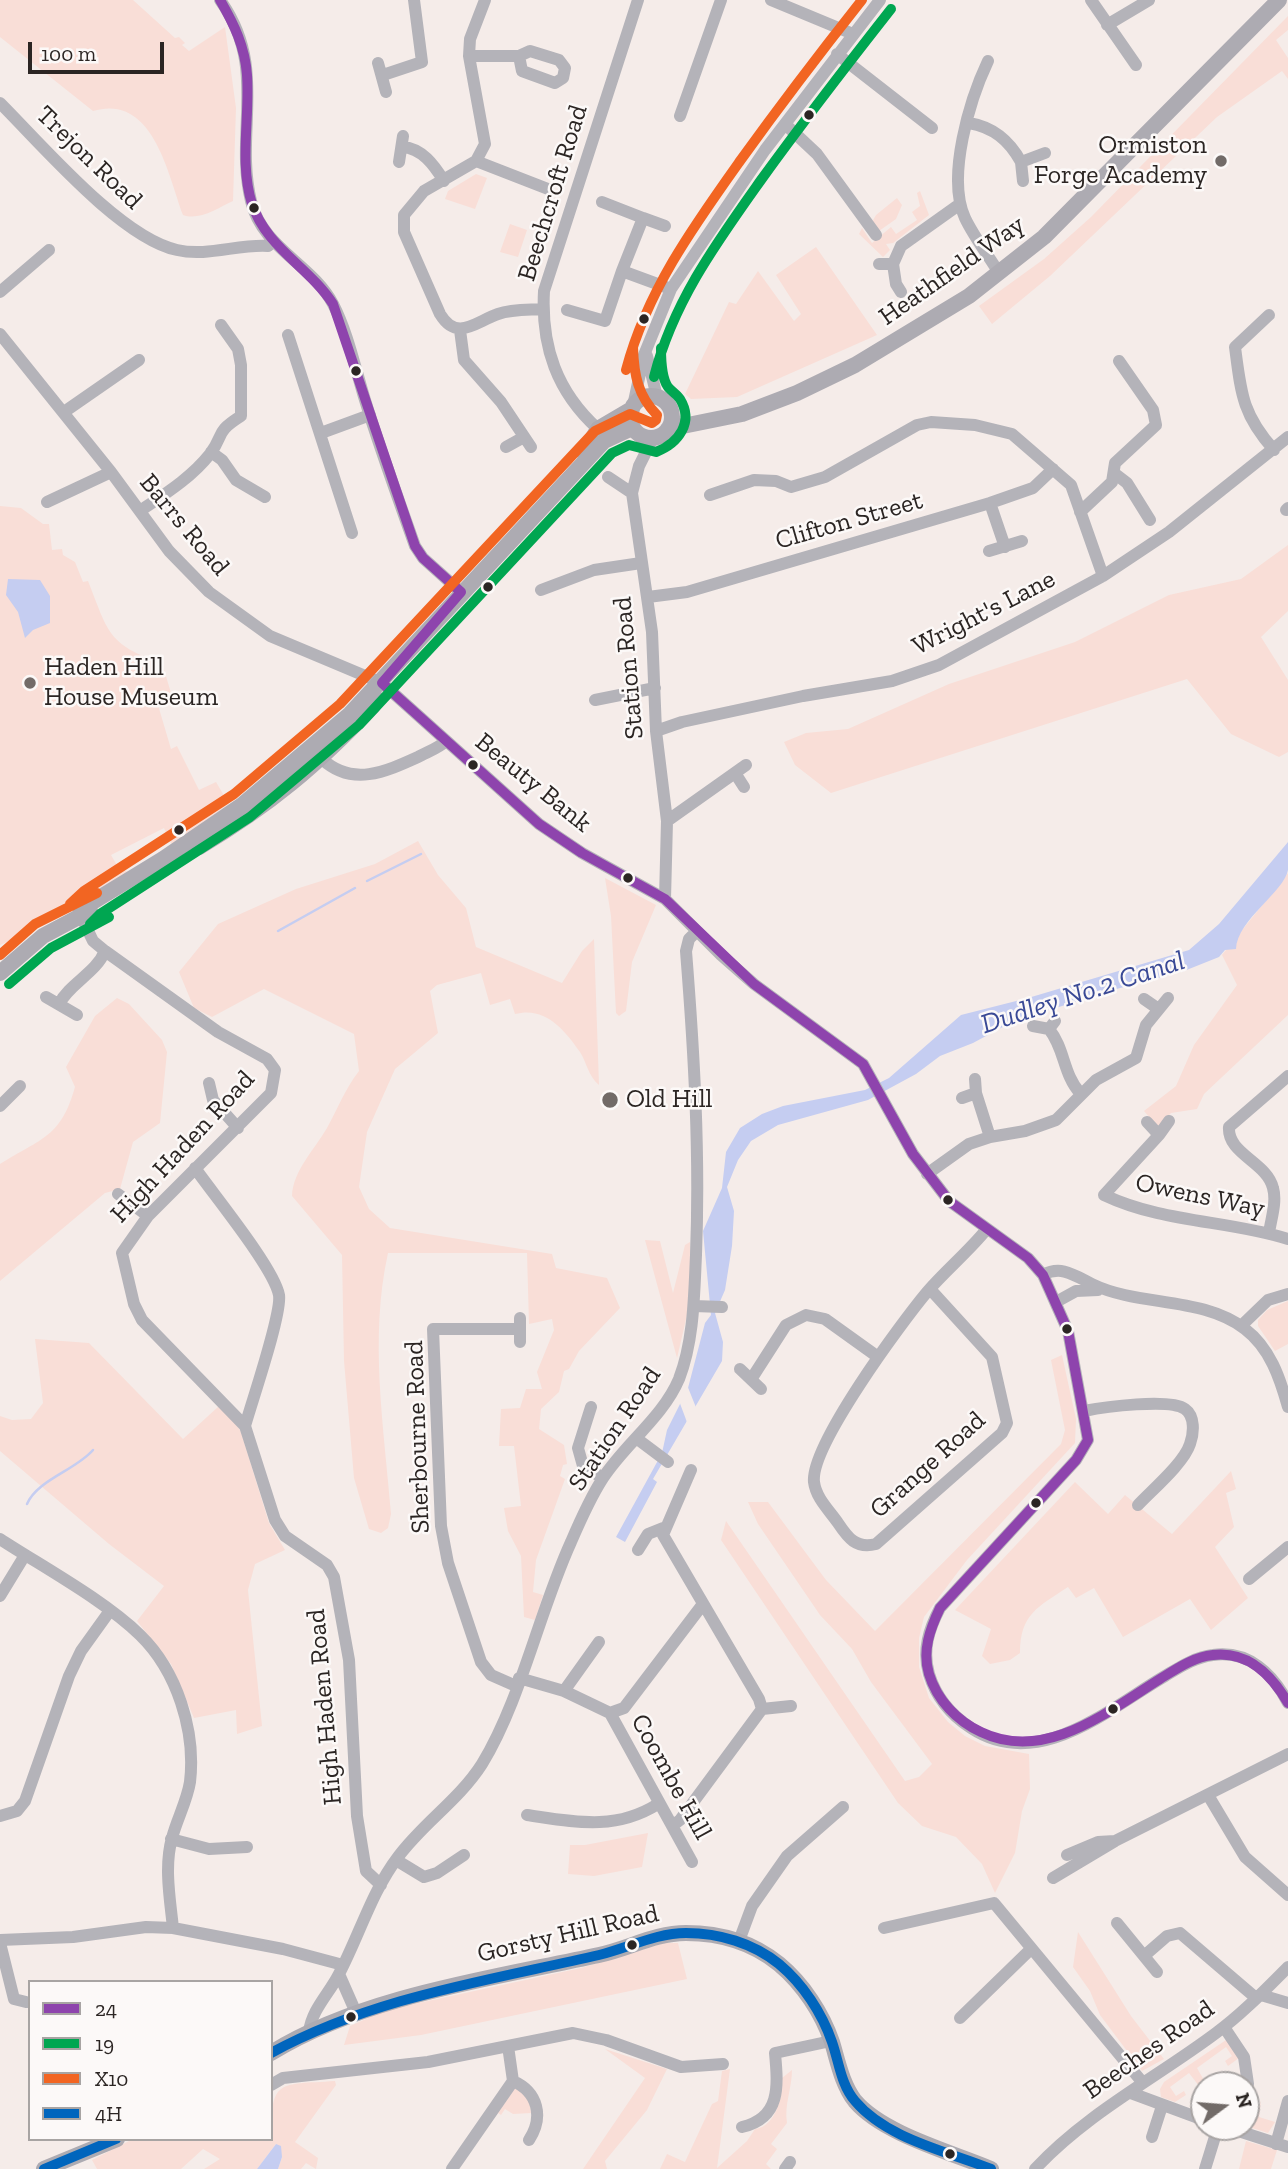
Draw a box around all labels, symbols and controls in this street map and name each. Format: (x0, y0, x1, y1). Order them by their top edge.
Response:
scale bar (32, 28, 168, 72)
text: 100 m (41, 41, 96, 66)
street label: Trejon Road (29, 100, 149, 216)
street label: Beechcroft Road (511, 101, 595, 285)
unlabelled marker (802, 108, 816, 122)
place label: Ormiston Forge Academy (1034, 130, 1207, 192)
marker: Ormiston Forge Academy (1213, 153, 1229, 169)
unlabelled marker (247, 201, 261, 215)
street label: Heathfield Way (873, 209, 1031, 333)
unlabelled marker (637, 312, 651, 326)
unlabelled marker (349, 364, 363, 378)
street label: Barrs Road (132, 468, 236, 582)
street label: Clifton Street (772, 485, 926, 557)
street label: Wright's Lane (907, 564, 1061, 662)
unlabelled marker (481, 580, 495, 594)
street label: Station Road (607, 595, 651, 741)
place label: Haden Hill House Museum (44, 652, 218, 714)
marker: Haden Hill House Museum (22, 675, 38, 691)
street label: Beauty Bank (469, 727, 597, 839)
unlabelled marker (466, 758, 480, 772)
unlabelled marker (172, 823, 186, 837)
unlabelled marker (621, 871, 635, 885)
water label: Dudley No.2 Canal (977, 944, 1189, 1042)
street label: High Haden Road (105, 1064, 261, 1230)
place label: Old Hill (626, 1084, 712, 1116)
marker: Old Hill (600, 1090, 620, 1110)
street label: Owens Way (1132, 1167, 1268, 1225)
unlabelled marker (941, 1193, 955, 1207)
unlabelled marker (1060, 1322, 1074, 1336)
street label: Sherbourne Road (399, 1340, 437, 1534)
street label: Station Road (562, 1361, 668, 1497)
street label: Grange Road (864, 1405, 992, 1525)
unlabelled marker (1029, 1496, 1043, 1510)
street label: High Haden Road (301, 1608, 349, 1806)
unlabelled marker (1106, 1702, 1120, 1716)
street label: Coombe Hill (624, 1709, 718, 1845)
street label: Gorsty Hill Road (474, 1898, 662, 1970)
unlabelled marker (625, 1938, 639, 1952)
legend (28, 1980, 273, 2141)
street label: Beeches Road (1078, 1994, 1220, 2106)
text: 24 (95, 1996, 117, 2021)
unlabelled marker (344, 2010, 358, 2024)
text: 19 (95, 2031, 114, 2056)
text: X10 (95, 2066, 128, 2091)
north arrow (1190, 2071, 1260, 2141)
text: N (1231, 2091, 1257, 2111)
text: 4H (95, 2101, 122, 2126)
unlabelled marker (943, 2147, 957, 2161)

